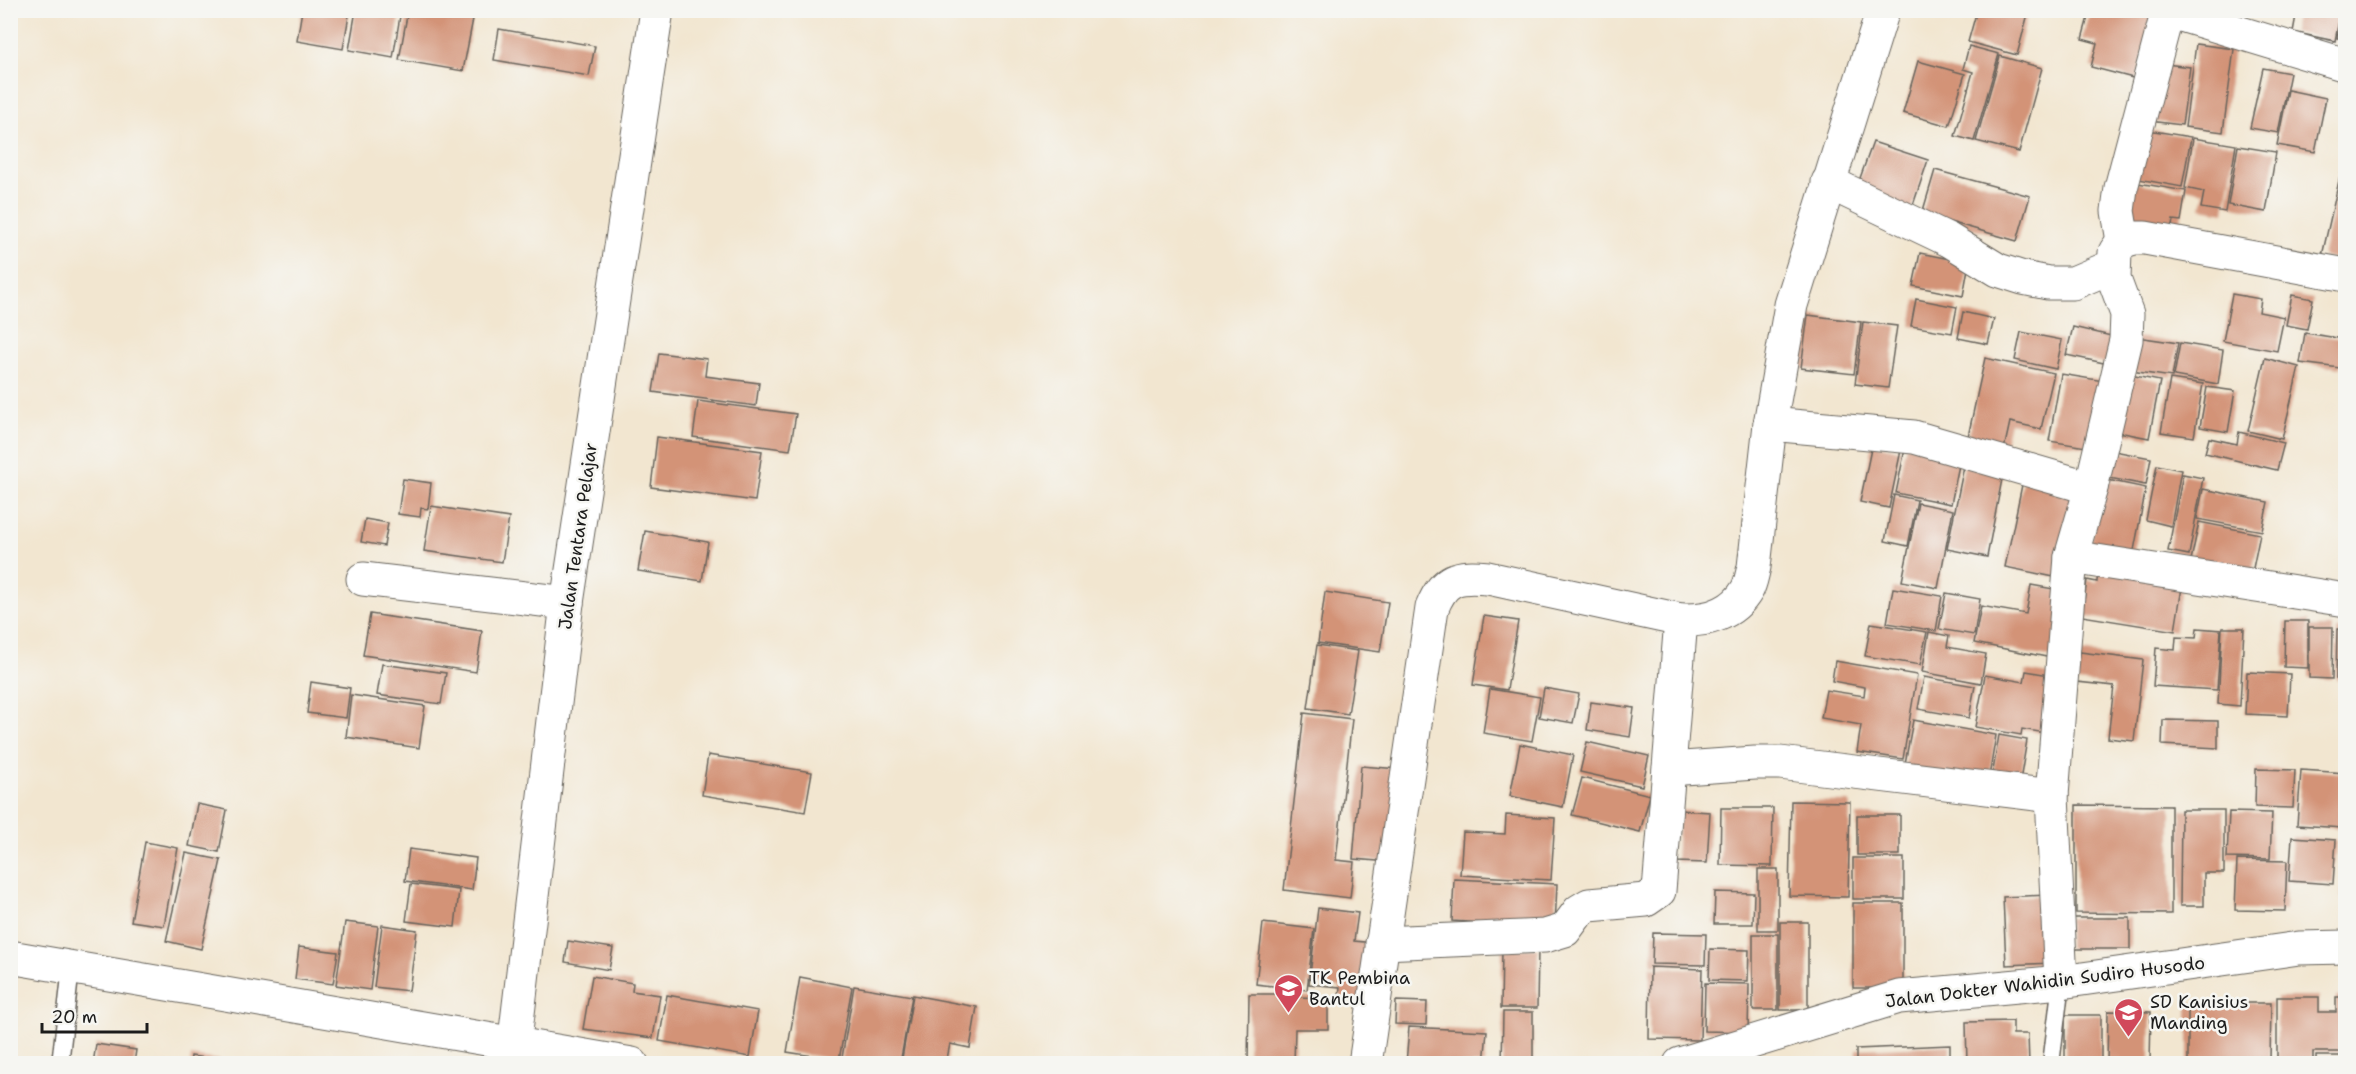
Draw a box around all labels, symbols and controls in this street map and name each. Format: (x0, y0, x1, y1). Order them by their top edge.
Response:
street label: Jalan Tentara Pelajar (553, 441, 603, 631)
street label: Jalan Dokter Wahidin Sudiro Husodo (1884, 950, 2206, 1014)
place label: TK Pembina Bantul (1309, 966, 1410, 1011)
school or university icon: TK Pembina Bantul (1272, 972, 1304, 1014)
place label: SD Kanisius Manding (2150, 990, 2249, 1035)
scale bar (42, 996, 147, 1034)
school or university icon: SD Kanisius Manding (2113, 996, 2145, 1038)
text: 20 m (51, 1005, 97, 1029)

